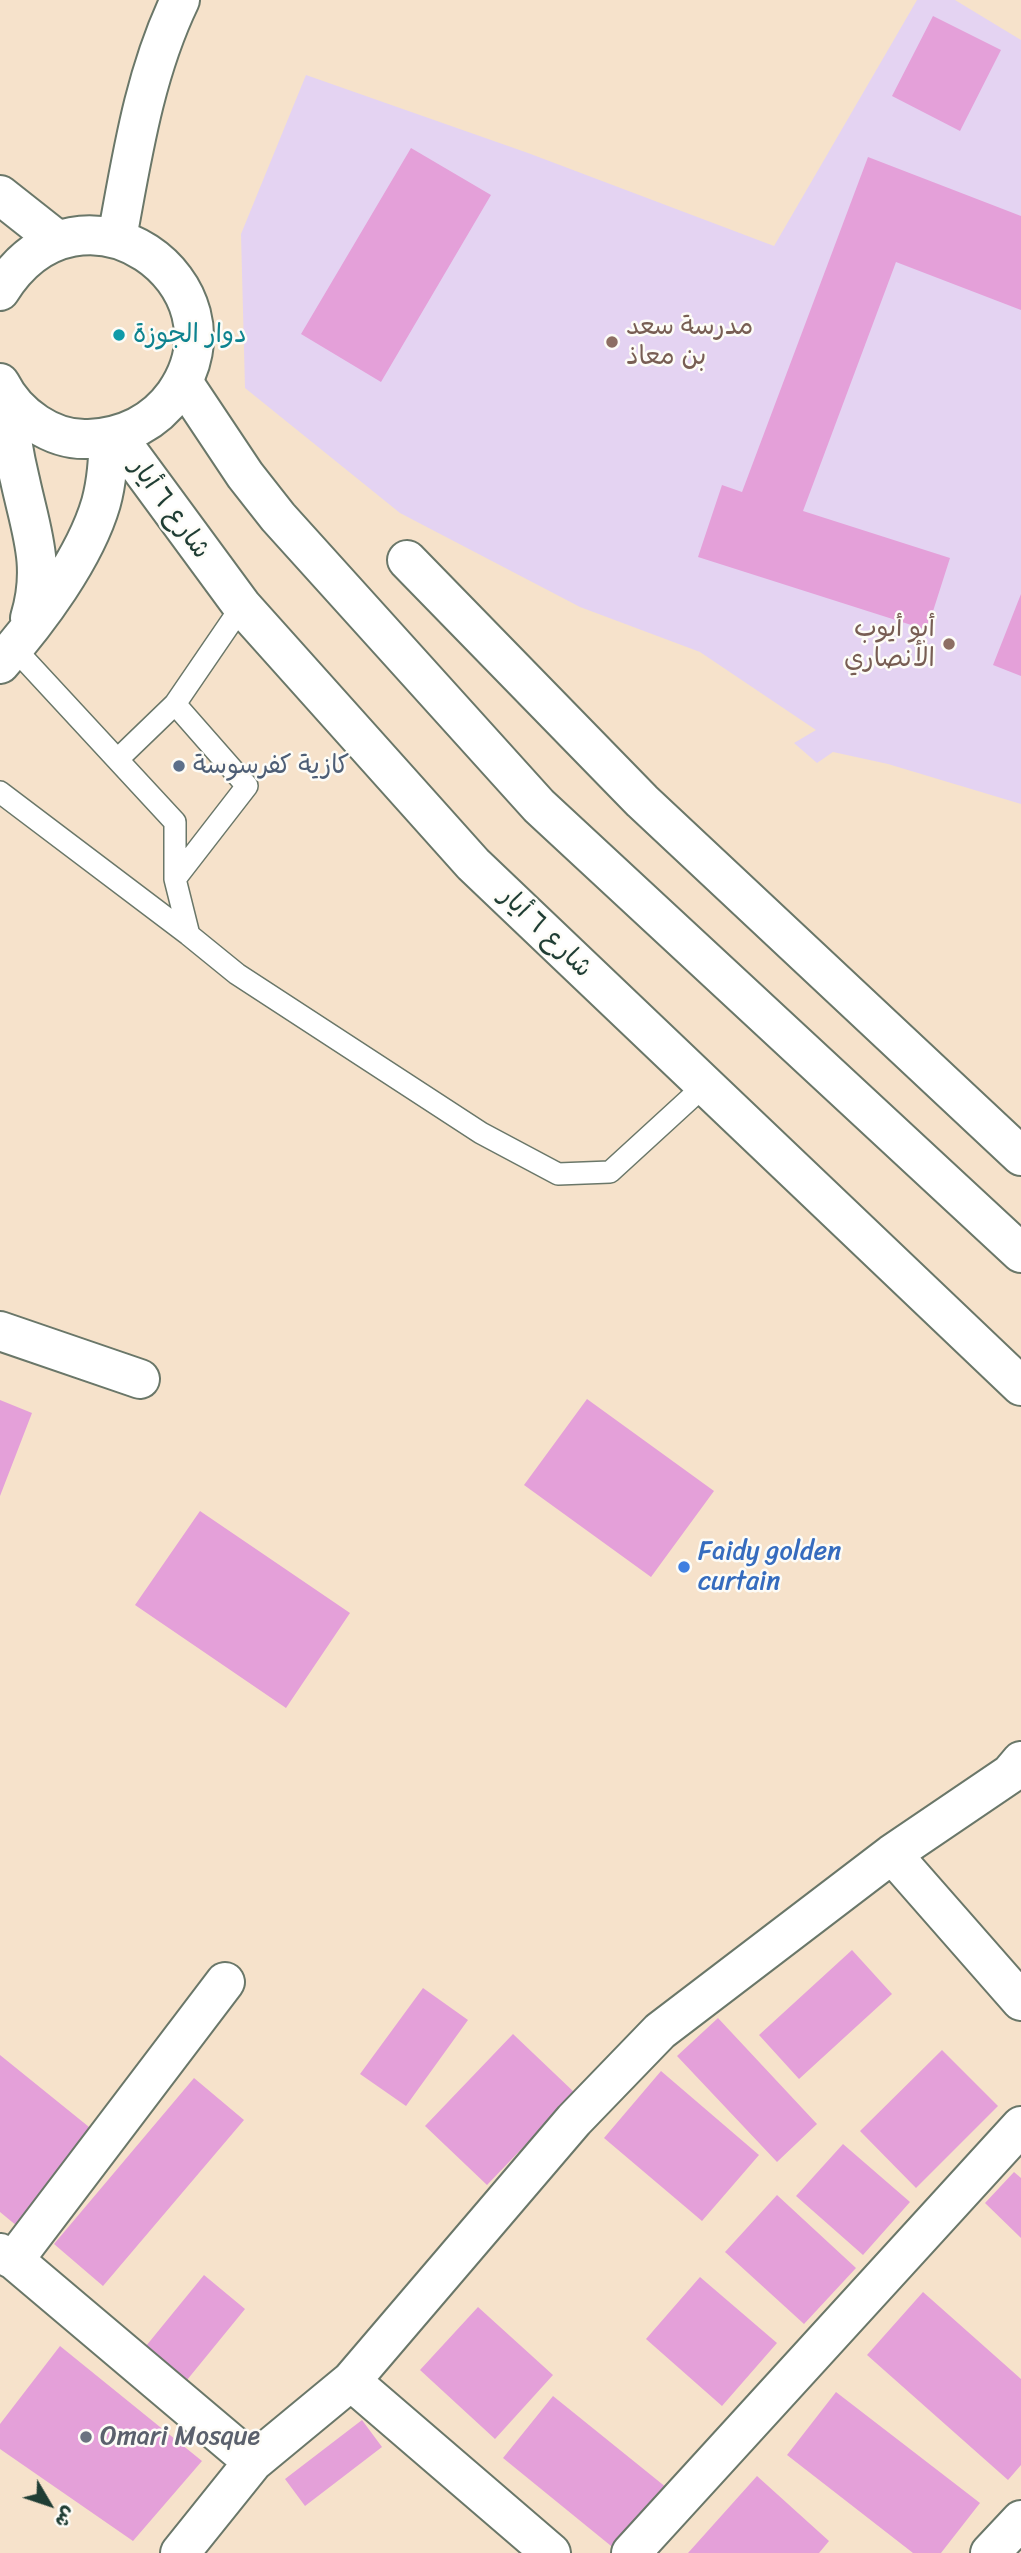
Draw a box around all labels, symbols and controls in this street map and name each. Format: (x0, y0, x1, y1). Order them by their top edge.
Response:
place label: مدرسة سعد بن معاذ (626, 311, 753, 372)
place label: دوار الجوزة (133, 319, 247, 351)
marker: دوار الجوزة (111, 327, 127, 343)
marker: مدرسة سعد بن معاذ (604, 334, 620, 350)
street label: شارع ٦ أيار (122, 453, 216, 565)
place label: أبو أيوب الأنصاري (844, 613, 935, 674)
marker: أبو أيوب الأنصاري (941, 636, 957, 652)
place label: كازية كفرسوسة (193, 750, 349, 782)
marker: كازية كفرسوسة (171, 758, 187, 774)
street label: شارع ٦ أيار (492, 881, 598, 985)
place label: Faidy golden curtain (698, 1536, 841, 1598)
marker: Faidy golden curtain (676, 1559, 692, 1575)
place label: Omari Mosque (100, 2421, 260, 2453)
marker: Omari Mosque (78, 2429, 94, 2445)
north arrow (14, 2469, 84, 2539)
text: ش (46, 2499, 85, 2536)

